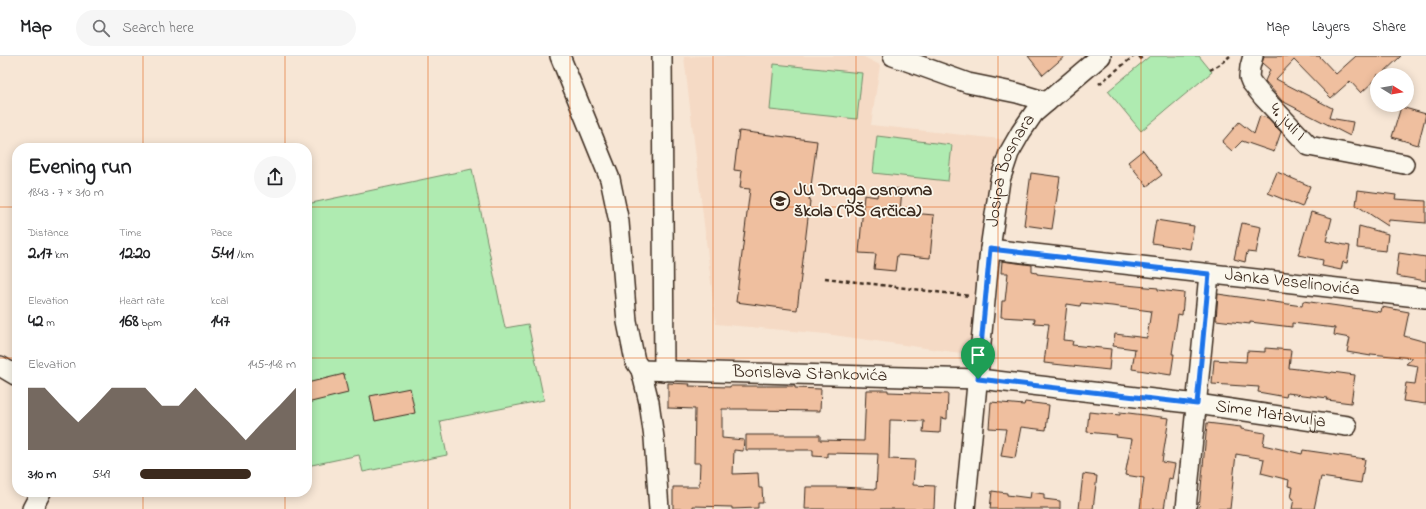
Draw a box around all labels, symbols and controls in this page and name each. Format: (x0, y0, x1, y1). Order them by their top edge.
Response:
search box (76, 10, 356, 46)
text: Map (20, 14, 52, 41)
icon: search (90, 17, 112, 39)
text: Search here (122, 17, 194, 39)
text: Map (1266, 17, 1290, 38)
text: Layers (1312, 17, 1350, 38)
text: Share (1372, 17, 1406, 38)
north arrow (1370, 68, 1414, 112)
map controls (1370, 68, 1414, 112)
street label: 4. juli I (1262, 97, 1312, 148)
street label: Josipa Bosnara (980, 109, 1042, 229)
text: Evening run (28, 152, 132, 184)
button: share (254, 156, 296, 198)
place label: JU Druga osnovna škola (PŠ Grčica) (794, 178, 933, 225)
text: 18:43 · 7 × 310 m (28, 183, 104, 202)
school or university icon: JU Druga osnovna škola (PŠ Grčica) (769, 190, 791, 212)
text: Distance (28, 225, 69, 241)
text: Time (119, 225, 141, 241)
text: Pace (211, 225, 232, 241)
text: 2.17 (28, 241, 52, 266)
text: 12:20 (119, 241, 150, 266)
text: 5:41 (211, 241, 234, 266)
text: km (52, 247, 68, 263)
text: /km (234, 247, 254, 263)
street label: Janka Veselinovića (1223, 262, 1361, 303)
text: Elevation (28, 293, 68, 309)
text: Heart rate (119, 293, 164, 309)
text: kcal (211, 293, 228, 309)
text: 42 (28, 309, 43, 334)
text: 168 (119, 309, 139, 334)
text: 147 (211, 309, 230, 334)
text: m (43, 315, 55, 331)
text: bpm (139, 315, 162, 331)
pin (961, 338, 995, 379)
icon: arrive (967, 344, 989, 366)
text: Elevation (28, 355, 76, 374)
text: 145–148 m (248, 355, 296, 374)
street label: Borislava Stankovića (731, 359, 888, 390)
street label: Sime Matavulja (1214, 394, 1328, 436)
text: 310 m (28, 465, 56, 484)
text: 5:49 (92, 465, 110, 484)

